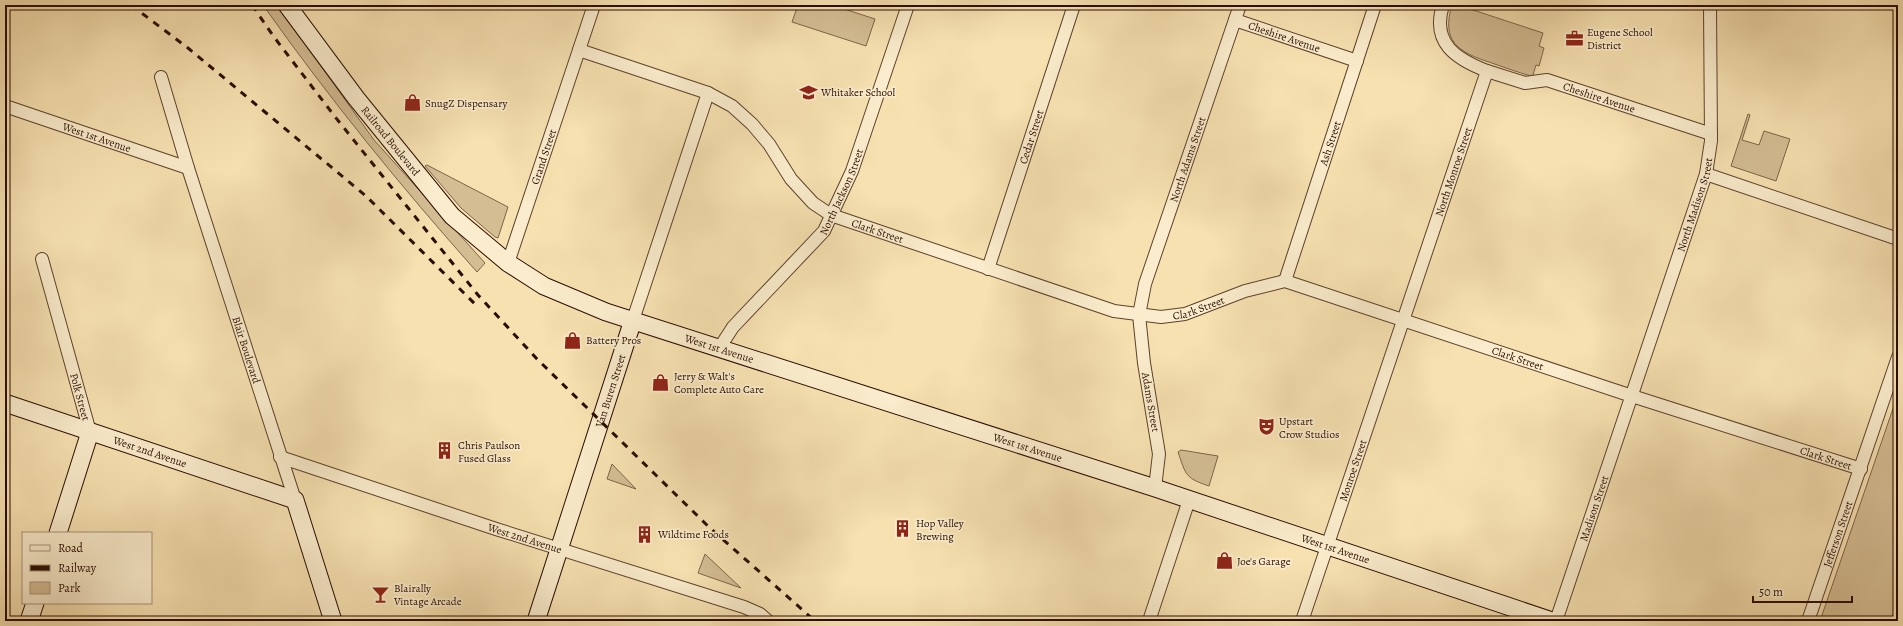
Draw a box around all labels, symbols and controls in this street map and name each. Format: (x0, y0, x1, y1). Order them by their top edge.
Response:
street label: Cheshire Avenue (1246, 18, 1322, 56)
place label: Eugene School District (1587, 25, 1653, 53)
office icon: Eugene School District (1564, 28, 1584, 48)
street label: Cheshire Avenue (1561, 79, 1637, 117)
school or university icon: Whitaker School (798, 82, 818, 102)
place label: Whitaker School (820, 85, 896, 100)
shop icon: SnugZ Dispensary (402, 93, 422, 113)
place label: SnugZ Dispensary (425, 96, 508, 111)
street label: Railroad Boulevard (358, 103, 423, 179)
street label: Cedar Street (1016, 108, 1047, 166)
street label: North Adams Street (1166, 114, 1210, 204)
street label: West 1st Avenue (60, 119, 133, 156)
street label: Ash Street (1316, 119, 1345, 168)
street label: North Monroe Street (1432, 125, 1476, 219)
street label: Grand Street (528, 127, 560, 187)
street label: North Jackson Street (816, 147, 867, 238)
street label: North Madison Street (1673, 156, 1716, 254)
street label: Clark Street (849, 215, 905, 247)
street label: Clark Street (1172, 292, 1227, 323)
street label: Blair Boulevard (228, 315, 264, 385)
shop icon: Battery Pros (563, 330, 583, 350)
street label: West 1st Avenue (682, 330, 756, 367)
place label: Battery Pros (586, 333, 641, 348)
street label: Clark Street (1490, 343, 1546, 374)
street label: Van Buren Street (592, 352, 630, 430)
place label: Jerry & Walt's Complete Auto Care (674, 369, 764, 397)
street label: Adams Street (1138, 370, 1163, 433)
street label: Polk Street (66, 372, 94, 423)
shop icon: Jerry & Walt's Complete Auto Care (651, 372, 671, 392)
place label: Upstart Crow Studios (1279, 414, 1339, 442)
theatre icon: Upstart Crow Studios (1256, 417, 1276, 437)
street label: West 1st Avenue (990, 429, 1064, 466)
street label: West 2nd Avenue (110, 432, 189, 471)
street label: Monroe Street (1336, 437, 1371, 503)
place label: Chris Paulson Fused Glass (458, 438, 520, 466)
building icon: Chris Paulson Fused Glass (435, 441, 455, 461)
street label: Clark Street (1798, 443, 1854, 474)
street label: Madison Street (1576, 473, 1612, 543)
street label: Jefferson Street (1820, 499, 1857, 569)
place label: Hop Valley Brewing (916, 516, 964, 544)
street label: West 2nd Avenue (485, 519, 564, 557)
building icon: Hop Valley Brewing (893, 519, 913, 539)
building icon: Wildtime Foods (635, 524, 655, 544)
place label: Wildtime Foods (657, 527, 729, 542)
street label: West 1st Avenue (1298, 530, 1372, 567)
legend (22, 532, 152, 604)
text: Road (58, 540, 84, 556)
shop icon: Joe's Garage (1214, 551, 1234, 571)
place label: Joe's Garage (1237, 554, 1291, 569)
text: Railway (58, 560, 97, 576)
scale bar (1753, 578, 1852, 604)
text: Park (58, 580, 81, 596)
place label: Blairally Vintage Arcade (393, 581, 462, 609)
bar icon: Blairally Vintage Arcade (371, 584, 391, 604)
text: 50 m (1759, 584, 1783, 600)

